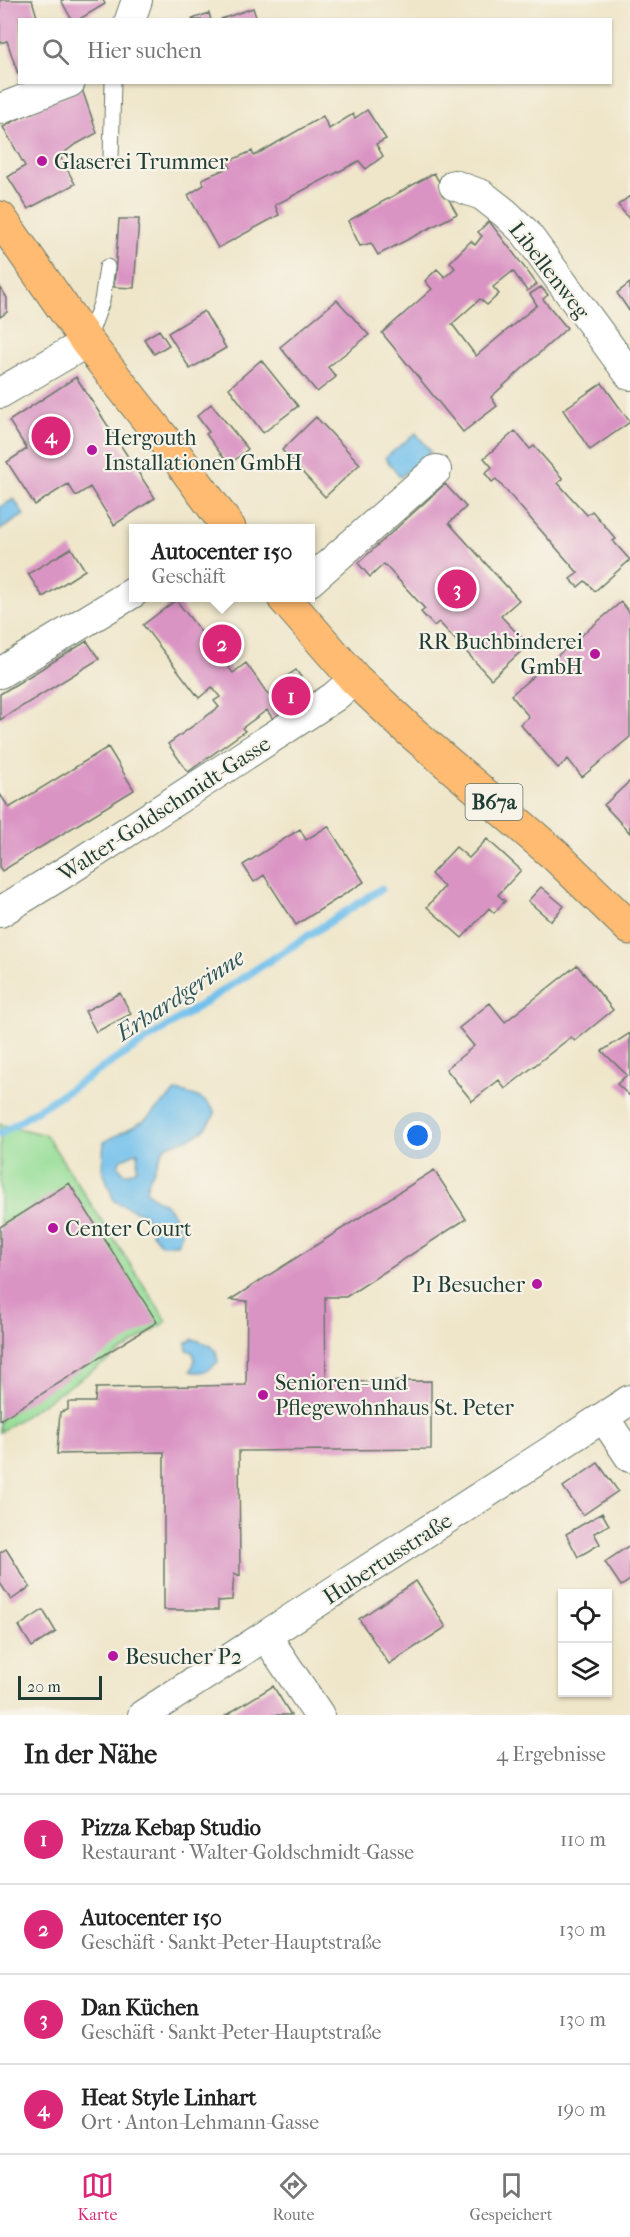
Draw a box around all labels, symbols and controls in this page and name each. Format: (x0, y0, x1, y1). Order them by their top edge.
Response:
search box (18, 18, 612, 84)
icon: search (39, 35, 72, 68)
text: Hier suchen (87, 38, 202, 64)
place label: Glaserei Trummer (54, 149, 229, 175)
marker: Glaserei Trummer (35, 154, 49, 168)
street label: Libellenweg (503, 217, 595, 324)
pin: 4 (32, 414, 70, 458)
place label: Hergouth Installationen GmbH (104, 425, 302, 476)
marker: Hergouth Installationen GmbH (85, 443, 99, 457)
popup (129, 524, 315, 602)
text: Autocenter 150 (152, 539, 292, 565)
text: Geschäft (152, 565, 226, 588)
pin: 3 (438, 566, 476, 612)
pin: 2 (202, 622, 242, 666)
place label: RR Buchbinderei GmbH (418, 629, 583, 680)
marker: RR Buchbinderei GmbH (588, 647, 602, 661)
pin: 1 (272, 674, 310, 718)
street label: Walter-Goldschmidt-Gasse (53, 730, 276, 888)
road number: B67a (466, 784, 522, 820)
water label: Erhardgerinne (109, 942, 251, 1048)
your location (403, 1121, 432, 1150)
place label: Center Court (65, 1216, 192, 1242)
marker: Center Court (46, 1221, 60, 1235)
place label: P1 Besucher (411, 1272, 526, 1298)
marker: P1 Besucher (530, 1277, 544, 1291)
place label: Senioren- und Pflegewohnhaus St. Peter (275, 1370, 514, 1421)
marker: Senioren- und Pflegewohnhaus St. Peter (256, 1388, 270, 1402)
street label: Hubertusstraße (318, 1507, 457, 1610)
map controls (558, 1589, 612, 1697)
button: locate (558, 1589, 612, 1643)
button: layers (558, 1643, 612, 1697)
place label: Besucher P2 (125, 1644, 242, 1670)
marker: Besucher P2 (106, 1649, 120, 1663)
scale bar (18, 1673, 102, 1700)
text: 20 m (27, 1677, 61, 1696)
text: In der Nähe (24, 1739, 157, 1770)
text: 4 Ergebnisse (496, 1743, 606, 1766)
text: Pizza Kebap Studio (81, 1815, 261, 1841)
text: 1 (40, 1828, 47, 1851)
text: 110 m (560, 1828, 606, 1851)
text: Restaurant · Walter-Goldschmidt-Gasse (81, 1841, 414, 1864)
text: Autocenter 150 (81, 1905, 222, 1931)
text: 2 (38, 1918, 49, 1941)
text: 130 m (559, 1918, 606, 1941)
text: Geschäft · Sankt-Peter-Hauptstraße (81, 1931, 382, 1954)
text: Dan Küchen (81, 1995, 199, 2021)
text: 3 (39, 2008, 48, 2031)
text: 130 m (559, 2008, 606, 2031)
text: Geschäft · Sankt-Peter-Hauptstraße (81, 2021, 382, 2044)
text: Heat Style Linhart (81, 2085, 256, 2111)
text: 4 (38, 2098, 49, 2121)
text: 190 m (556, 2098, 606, 2121)
text: Ort · Anton-Lehmann-Gasse (81, 2111, 319, 2134)
tab: Karte (78, 2169, 117, 2224)
tab: Route (272, 2169, 314, 2224)
tab: Gespeichert (470, 2169, 552, 2224)

